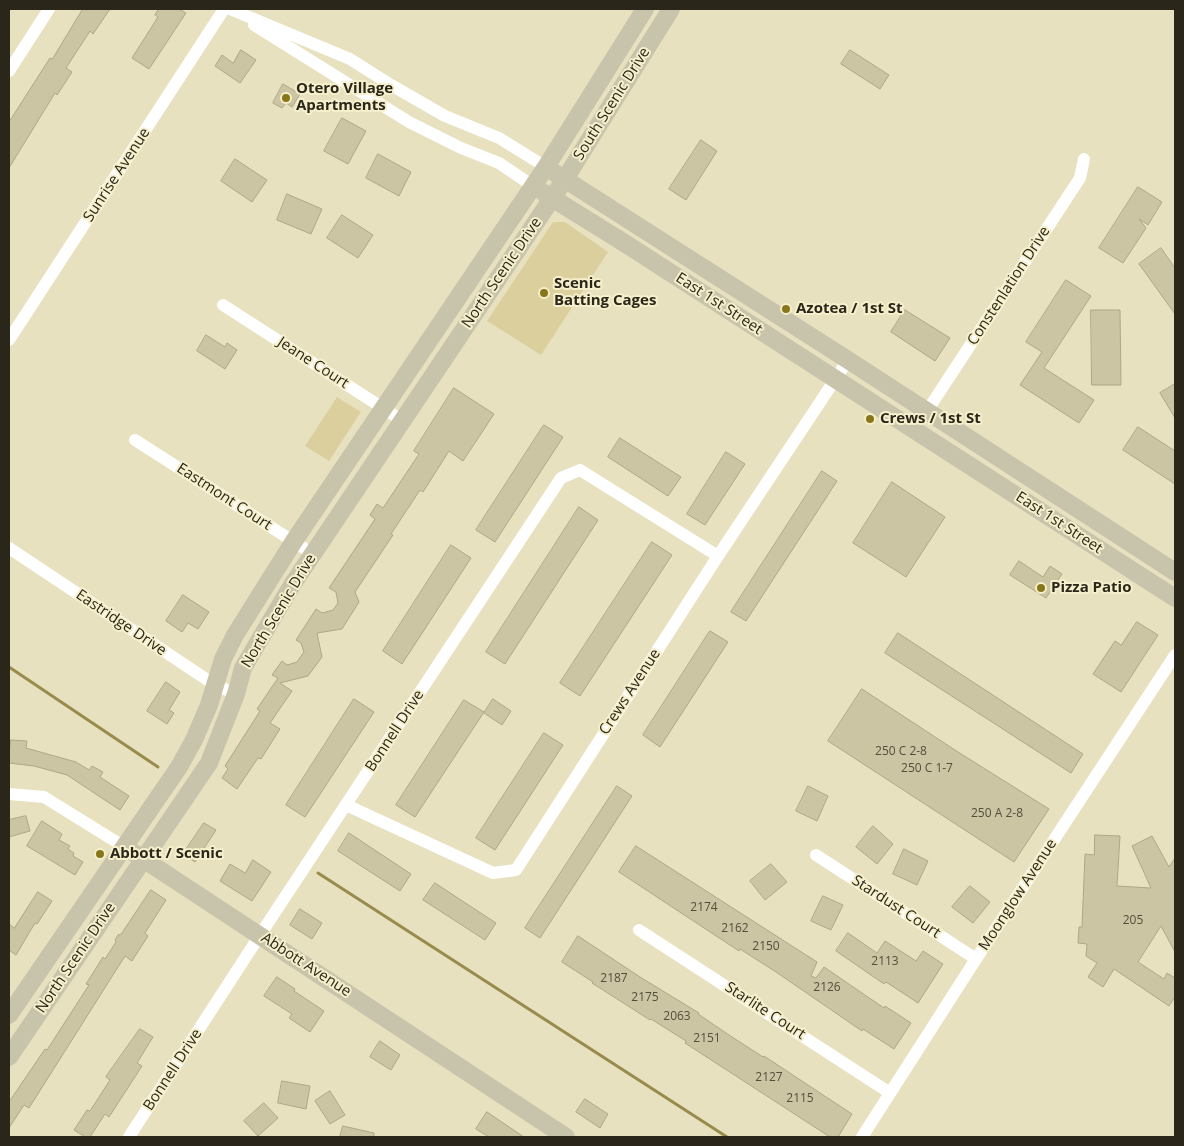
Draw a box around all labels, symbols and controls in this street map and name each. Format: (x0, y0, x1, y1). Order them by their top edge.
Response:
street label: South Scenic Drive (570, 44, 654, 164)
place label: Otero Village Apartments (296, 80, 393, 115)
marker: Otero Village Apartments (280, 92, 292, 104)
street label: Sunrise Avenue (80, 125, 154, 225)
street label: North Scenic Drive (458, 214, 546, 332)
street label: Constenlation Drive (964, 223, 1054, 349)
street label: East 1st Street (672, 269, 766, 339)
place label: Scenic Batting Cages (554, 275, 656, 310)
marker: Scenic Batting Cages (538, 287, 550, 299)
place label: Azotea / 1st St (796, 300, 903, 318)
marker: Azotea / 1st St (780, 303, 792, 315)
street label: Jeane Court (274, 333, 352, 393)
place label: Crews / 1st St (880, 410, 981, 428)
marker: Crews / 1st St (864, 413, 876, 425)
street label: Eastmont Court (173, 460, 275, 534)
street label: East 1st Street (1012, 488, 1106, 558)
street label: North Scenic Drive (238, 551, 320, 671)
place label: Pizza Patio (1051, 579, 1131, 597)
marker: Pizza Patio (1035, 582, 1047, 594)
street label: Eastridge Drive (72, 586, 170, 660)
street label: Crews Avenue (596, 646, 664, 738)
street label: Bonnell Drive (362, 687, 428, 775)
house number: 250 C 2-8 (875, 745, 927, 759)
house number: 250 C 1-7 (901, 762, 953, 776)
house number: 250 A 2-8 (971, 807, 1023, 821)
street label: Moonglow Avenue (975, 836, 1061, 954)
place label: Abbott / Scenic (110, 845, 223, 863)
marker: Abbott / Scenic (94, 848, 106, 860)
street label: Stardust Court (848, 872, 944, 942)
street label: North Scenic Drive (32, 899, 120, 1017)
house number: 2174 (690, 901, 718, 915)
house number: 205 (1123, 914, 1143, 928)
house number: 2162 (721, 922, 749, 936)
street label: Abbott Avenue (258, 929, 354, 1001)
house number: 2150 (752, 940, 780, 954)
house number: 2113 (871, 955, 899, 969)
house number: 2187 (600, 972, 628, 986)
street label: Starlite Court (721, 978, 809, 1044)
house number: 2126 (813, 981, 841, 995)
house number: 2175 (631, 991, 659, 1005)
house number: 2063 (663, 1010, 691, 1024)
street label: Bonnell Drive (140, 1026, 206, 1114)
house number: 2151 (693, 1032, 721, 1046)
house number: 2127 (755, 1071, 783, 1085)
house number: 2115 (786, 1092, 814, 1106)

